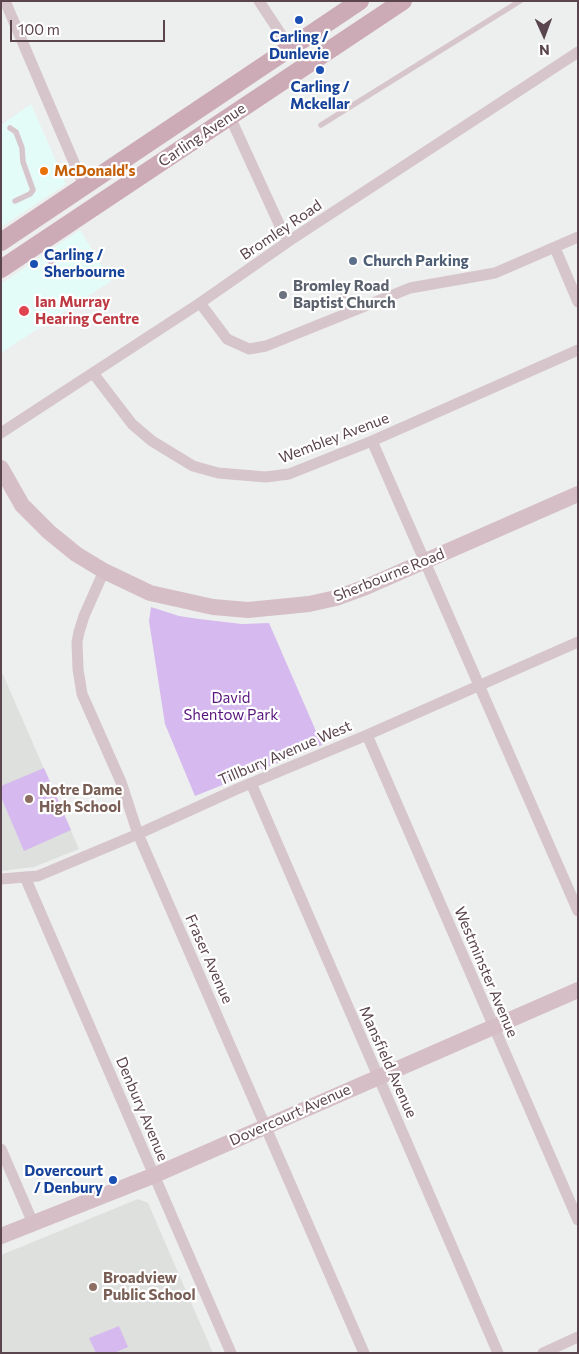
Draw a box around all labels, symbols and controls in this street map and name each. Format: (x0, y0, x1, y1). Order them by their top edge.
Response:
scale bar (12, 10, 168, 42)
north arrow (519, 10, 569, 60)
marker: Carling / Dunlevie (293, 14, 305, 26)
text: 100 m (18, 20, 60, 38)
place label: Carling / Dunlevie (269, 28, 329, 63)
text: N (539, 42, 550, 59)
marker: Carling / Mckellar (314, 64, 326, 76)
place label: Carling / Mckellar (290, 78, 350, 113)
street label: Carling Avenue (155, 99, 249, 171)
place label: McDonald's (54, 162, 135, 180)
marker: McDonald's (38, 165, 50, 177)
street label: Bromley Road (237, 196, 325, 264)
place label: Carling / Sherbourne (44, 246, 125, 281)
place label: Church Parking (363, 252, 469, 270)
marker: Church Parking (347, 255, 359, 267)
marker: Carling / Sherbourne (28, 258, 40, 270)
place label: Bromley Road Baptist Church (293, 277, 396, 312)
marker: Bromley Road Baptist Church (277, 289, 289, 301)
place label: Ian Murray Hearing Centre (35, 293, 139, 328)
marker: Ian Murray Hearing Centre (17, 304, 31, 318)
street label: Wembley Avenue (276, 409, 392, 467)
street label: Sherbourne Road (331, 545, 447, 605)
park label: David Shentow Park (184, 689, 278, 724)
street label: Tillbury Avenue West (216, 717, 354, 789)
place label: Notre Dame High School (39, 781, 122, 816)
marker: Notre Dame High School (23, 793, 35, 805)
street label: Westminster Avenue (450, 904, 522, 1040)
street label: Fraser Avenue (181, 912, 237, 1006)
street label: Mansfield Avenue (355, 1003, 421, 1121)
street label: Denbury Avenue (112, 1054, 172, 1164)
street label: Dovercourt Avenue (227, 1080, 353, 1150)
place label: Dovercourt / Denbury (24, 1162, 103, 1197)
marker: Dovercourt / Denbury (107, 1174, 119, 1186)
place label: Broadview Public School (103, 1269, 196, 1304)
marker: Broadview Public School (87, 1281, 99, 1293)

